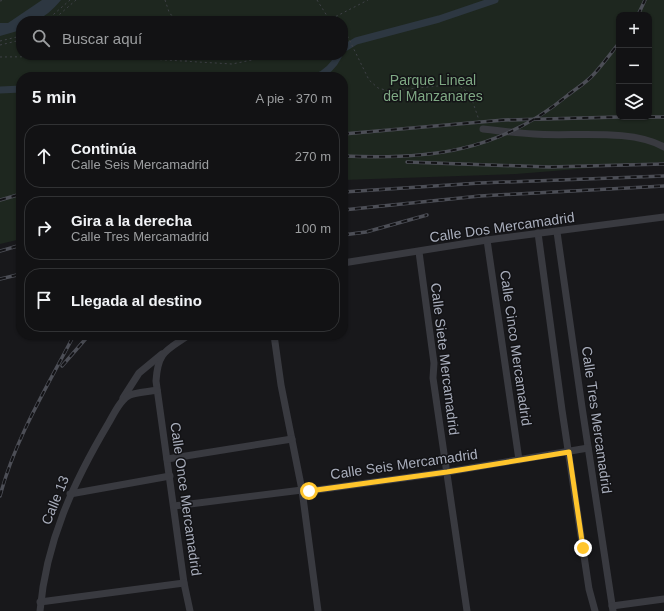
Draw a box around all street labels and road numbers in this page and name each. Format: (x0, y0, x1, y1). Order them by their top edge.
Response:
street label: Calle Dos Mercamadrid (428, 209, 576, 245)
street label: Calle Cinco Mercamadrid (497, 269, 535, 427)
street label: Calle Siete Mercamadrid (428, 282, 462, 436)
street label: Calle Tres Mercamadrid (579, 345, 615, 495)
street label: Calle Once Mercamadrid (167, 421, 205, 577)
street label: Calle Seis Mercamadrid (329, 446, 479, 482)
street label: Calle 13 (38, 473, 72, 527)

